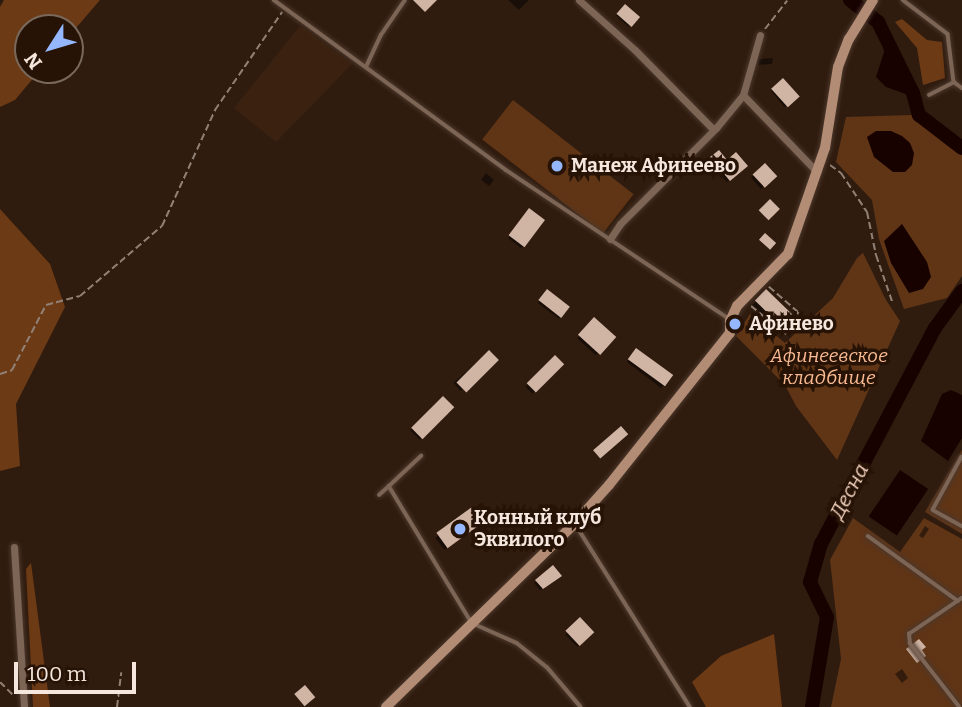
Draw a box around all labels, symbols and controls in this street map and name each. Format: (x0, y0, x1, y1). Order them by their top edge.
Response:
north arrow (14, 14, 84, 84)
text: N (20, 48, 47, 74)
place label: Манеж Афинеево (571, 155, 736, 177)
marker: Манеж Афинеево (549, 158, 565, 174)
place label: Афинево (749, 313, 834, 335)
marker: Афинево (727, 316, 743, 332)
park label: Афинеевское кладбище (770, 345, 888, 389)
water label: Десна (824, 459, 874, 523)
place label: Конный клуб Эквилого (474, 507, 601, 551)
marker: Конный клуб Эквилого (452, 521, 468, 537)
scale bar (18, 648, 140, 692)
text: 100 m (27, 661, 87, 687)

